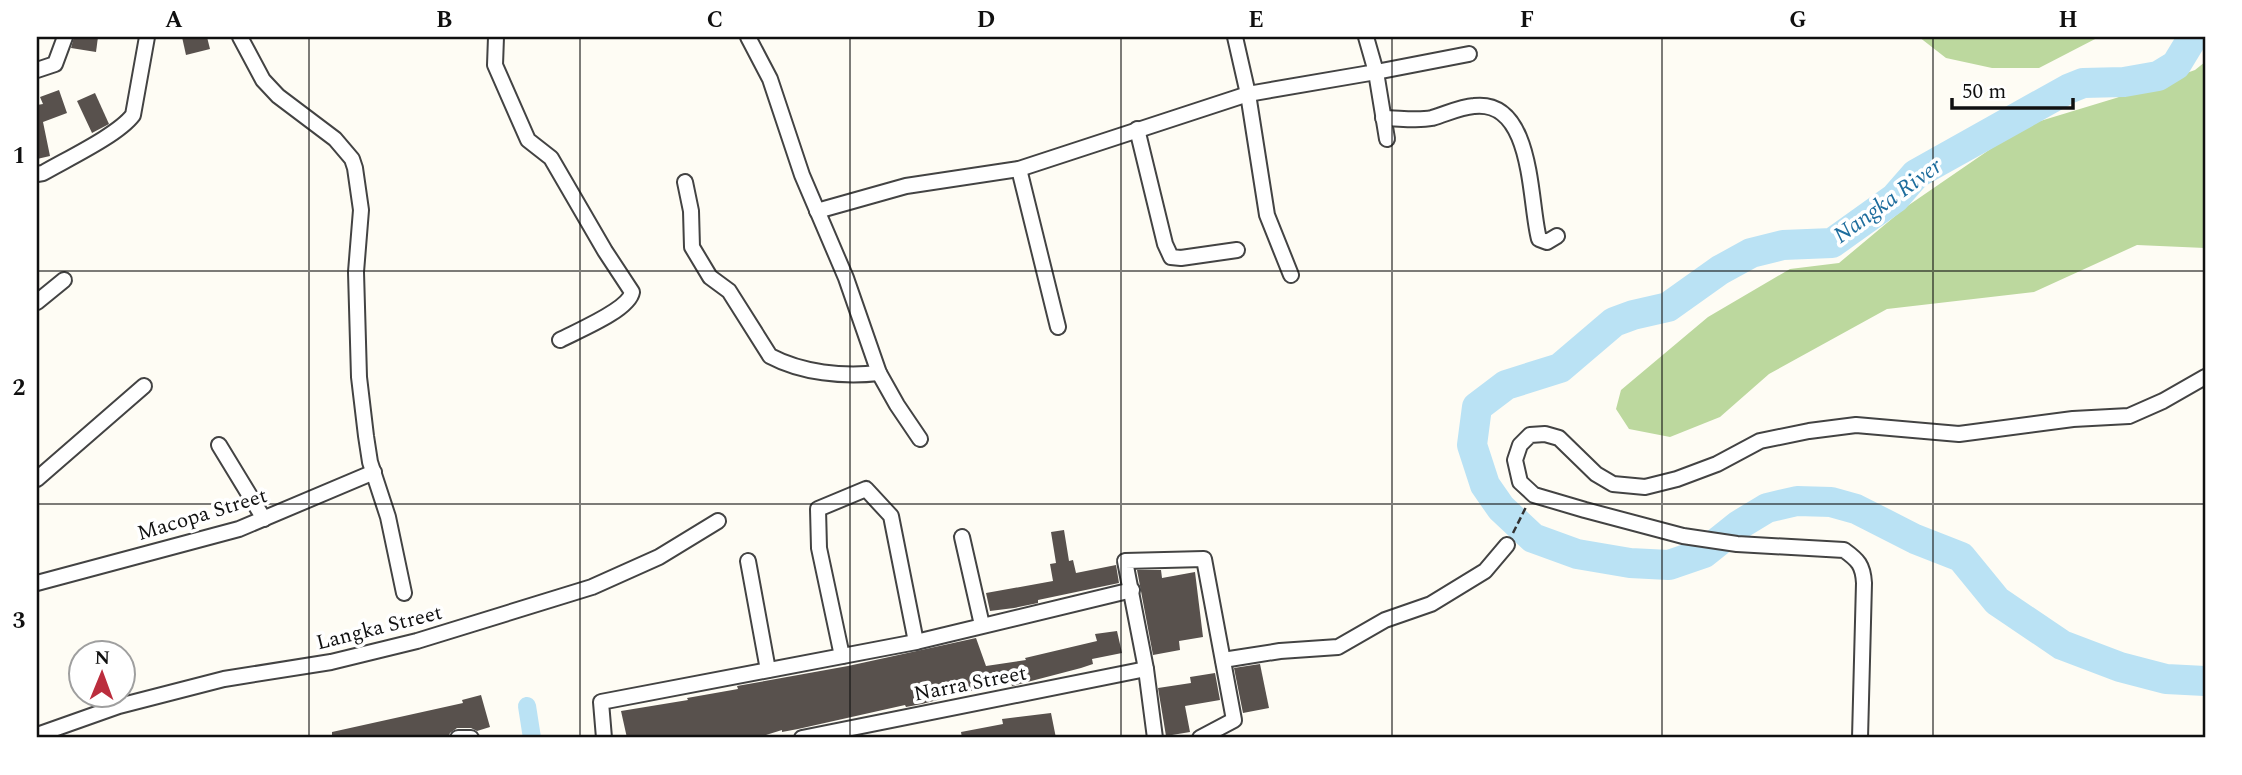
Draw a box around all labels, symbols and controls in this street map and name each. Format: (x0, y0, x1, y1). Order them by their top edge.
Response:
text: A (165, 3, 183, 38)
text: B (436, 3, 452, 38)
text: C (707, 3, 723, 38)
text: D (977, 3, 995, 38)
text: E (1248, 3, 1264, 38)
text: F (1520, 3, 1534, 38)
text: G (1789, 3, 1807, 38)
text: H (2058, 3, 2078, 38)
scale bar (1952, 66, 2072, 110)
text: 50 m (1962, 76, 2006, 108)
text: 1 (13, 139, 25, 174)
water label: Nangka River (1826, 149, 1951, 253)
text: 2 (13, 371, 26, 406)
street label: Macopa Street (133, 480, 271, 550)
street label: Langka Street (313, 597, 446, 659)
text: 3 (13, 604, 26, 639)
north arrow (66, 638, 136, 708)
text: N (94, 644, 110, 673)
street label: Narra Street (911, 657, 1029, 711)

